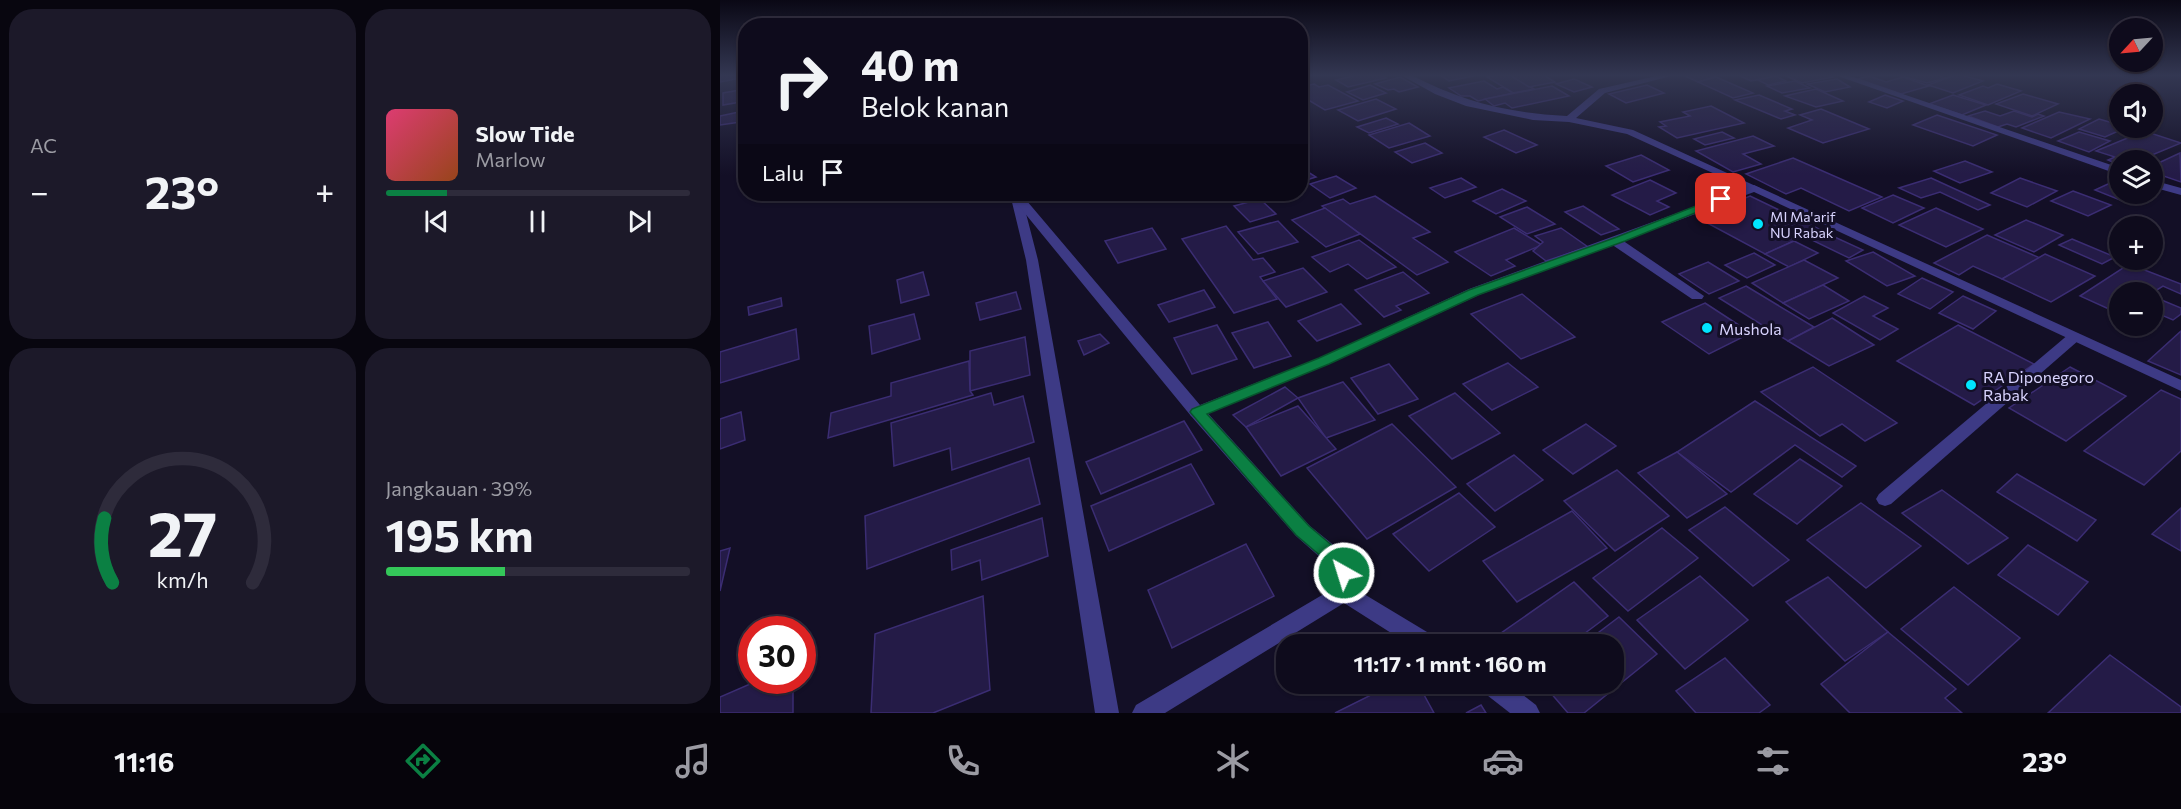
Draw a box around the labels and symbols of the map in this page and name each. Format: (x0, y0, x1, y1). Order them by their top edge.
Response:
north arrow (2109, 18, 2163, 72)
pin (1695, 173, 1746, 224)
place label: MI Ma'arif NU Rabak (1770, 208, 1836, 241)
marker: MI Ma'arif NU Rabak (1751, 217, 1765, 231)
place label: Mushola (1719, 319, 1782, 338)
marker: Mushola (1700, 321, 1714, 335)
place label: RA Diponegoro Rabak (1983, 367, 2094, 404)
marker: RA Diponegoro Rabak (1964, 378, 1978, 392)
position arrow (1312, 541, 1376, 605)
speed limit sign: 30 (738, 616, 816, 694)

